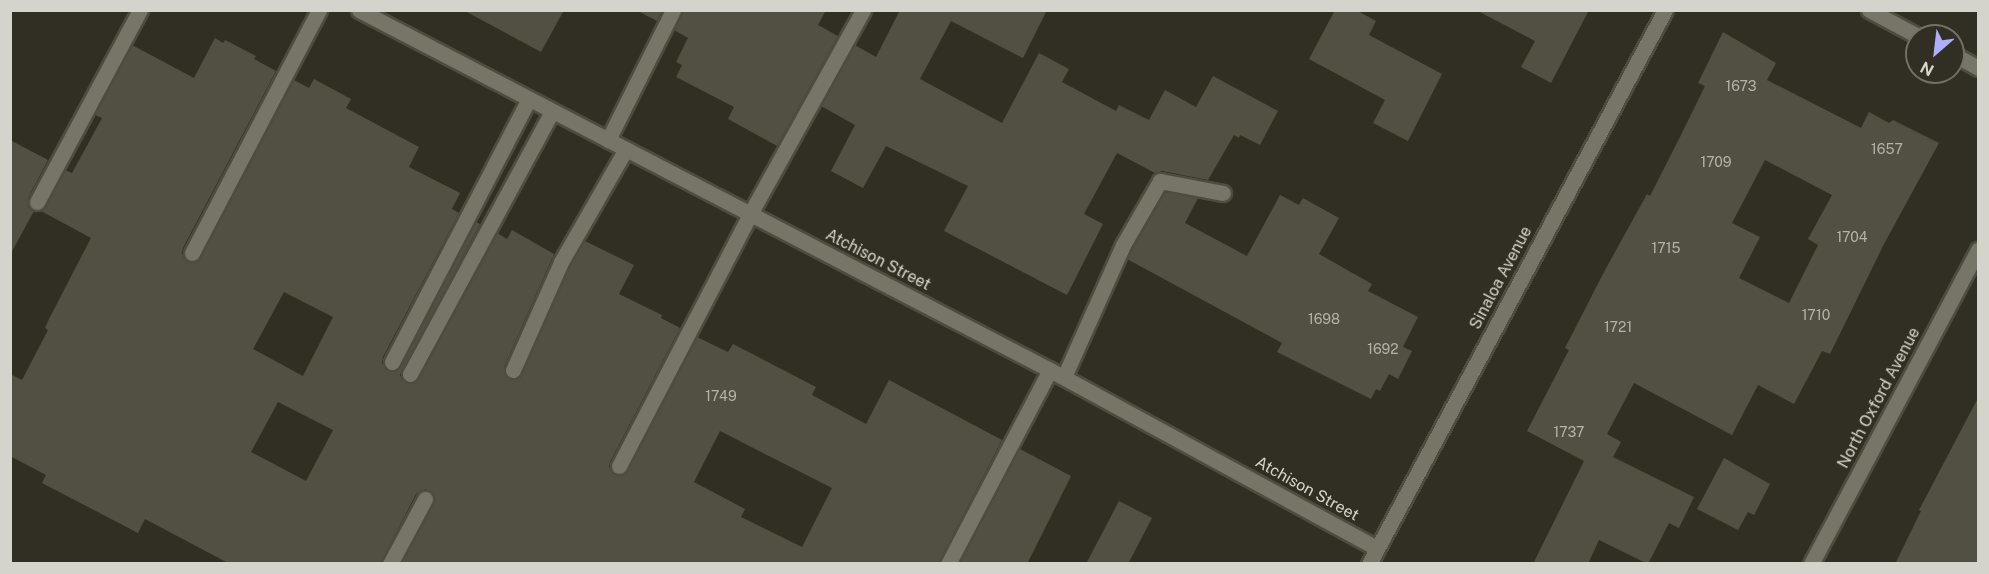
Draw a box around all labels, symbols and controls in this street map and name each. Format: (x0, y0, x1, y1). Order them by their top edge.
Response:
north arrow (1905, 24, 1965, 84)
text: N (1917, 57, 1937, 80)
house number: 1673 (1725, 78, 1757, 94)
house number: 1657 (1871, 141, 1903, 157)
house number: 1709 (1700, 154, 1732, 170)
street label: Sinaloa Avenue (1466, 223, 1536, 333)
street label: Atchison Street (822, 225, 934, 295)
house number: 1704 (1836, 229, 1868, 245)
house number: 1715 (1651, 240, 1681, 256)
house number: 1710 (1802, 307, 1830, 323)
house number: 1698 (1308, 311, 1340, 327)
house number: 1721 (1604, 319, 1632, 335)
street label: North Oxford Avenue (1834, 324, 1924, 472)
house number: 1692 (1367, 341, 1399, 357)
house number: 1749 (705, 388, 737, 404)
house number: 1737 (1554, 424, 1584, 440)
street label: Atchison Street (1252, 453, 1362, 525)

